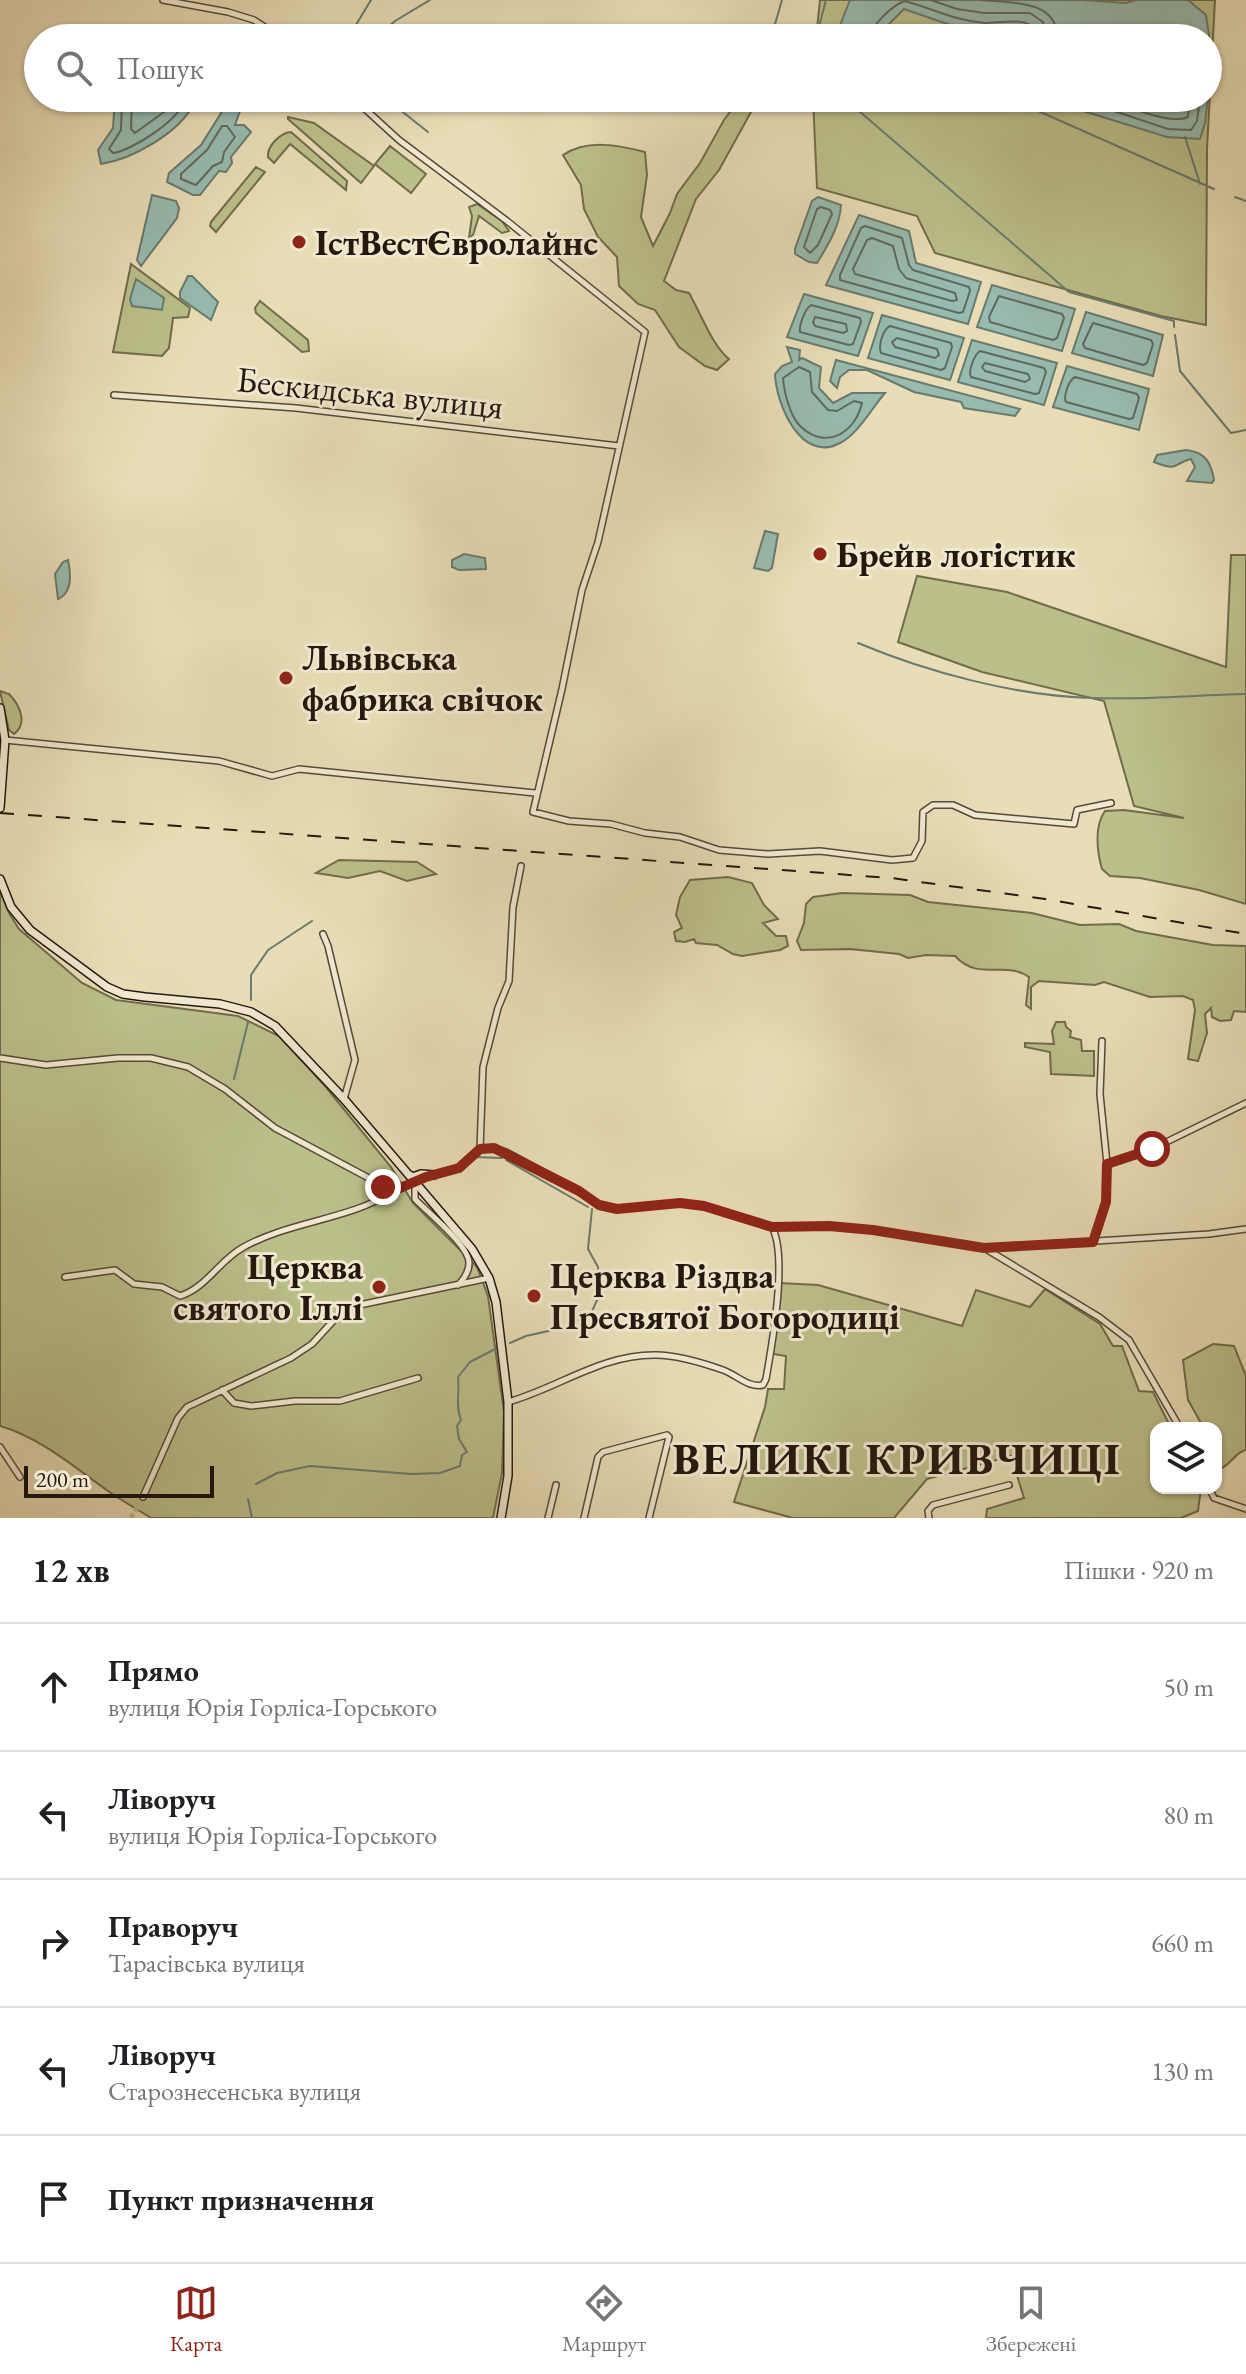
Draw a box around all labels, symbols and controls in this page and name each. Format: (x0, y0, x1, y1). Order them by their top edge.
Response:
search box (24, 24, 1222, 112)
icon: search (52, 46, 96, 90)
text: Пошук (116, 49, 204, 88)
place label: ІстВестЄвролайнс (315, 219, 598, 266)
marker: ІстВестЄвролайнс (290, 233, 308, 251)
street label: Бескидська вулиця (234, 355, 506, 430)
place label: Брейв логістик (836, 531, 1076, 578)
marker: Брейв логістик (811, 545, 829, 563)
place label: Львівська фабрика свічок (302, 634, 543, 722)
marker: Львівська фабрика свічок (277, 669, 295, 687)
route start (1134, 1131, 1170, 1167)
route end (365, 1169, 401, 1205)
place label: Церква святого Іллі (173, 1243, 363, 1331)
place label: Церква Різдва Пресвятої Богородиці (550, 1252, 900, 1340)
marker: Церква святого Іллі (370, 1278, 388, 1296)
marker: Церква Різдва Пресвятої Богородиці (525, 1287, 543, 1305)
map controls (1150, 1422, 1222, 1494)
button: layers (1150, 1422, 1222, 1494)
district label: ВЕЛИКІ КРИВЧИЦІ (672, 1430, 1122, 1487)
scale bar (24, 1462, 214, 1498)
text: 200 m (36, 1465, 89, 1494)
text: 12 хв (32, 1548, 110, 1592)
text: Пішки · 920 m (1063, 1553, 1214, 1587)
text: Прямо (108, 1651, 199, 1690)
icon: ahead (32, 1665, 76, 1709)
text: 50 m (1164, 1670, 1214, 1704)
text: вулиця Юрія Горліса-Горського (108, 1690, 437, 1724)
text: Ліворуч (108, 1779, 216, 1818)
icon: left (32, 1793, 76, 1837)
text: 80 m (1164, 1798, 1214, 1832)
text: вулиця Юрія Горліса-Горського (108, 1818, 437, 1852)
text: Праворуч (108, 1907, 238, 1946)
icon: right (32, 1921, 76, 1965)
text: 660 m (1151, 1926, 1214, 1960)
text: Тарасівська вулиця (108, 1946, 305, 1980)
text: Ліворуч (108, 2035, 216, 2074)
icon: left (32, 2049, 76, 2093)
text: 130 m (1151, 2054, 1214, 2088)
text: Старознесенська вулиця (108, 2074, 361, 2108)
icon: arrive (32, 2177, 76, 2221)
text: Пункт призначення (108, 2180, 374, 2219)
tab: Карта (170, 2281, 222, 2358)
tab: Маршрут (562, 2281, 646, 2358)
tab: Збережені (986, 2281, 1076, 2358)

